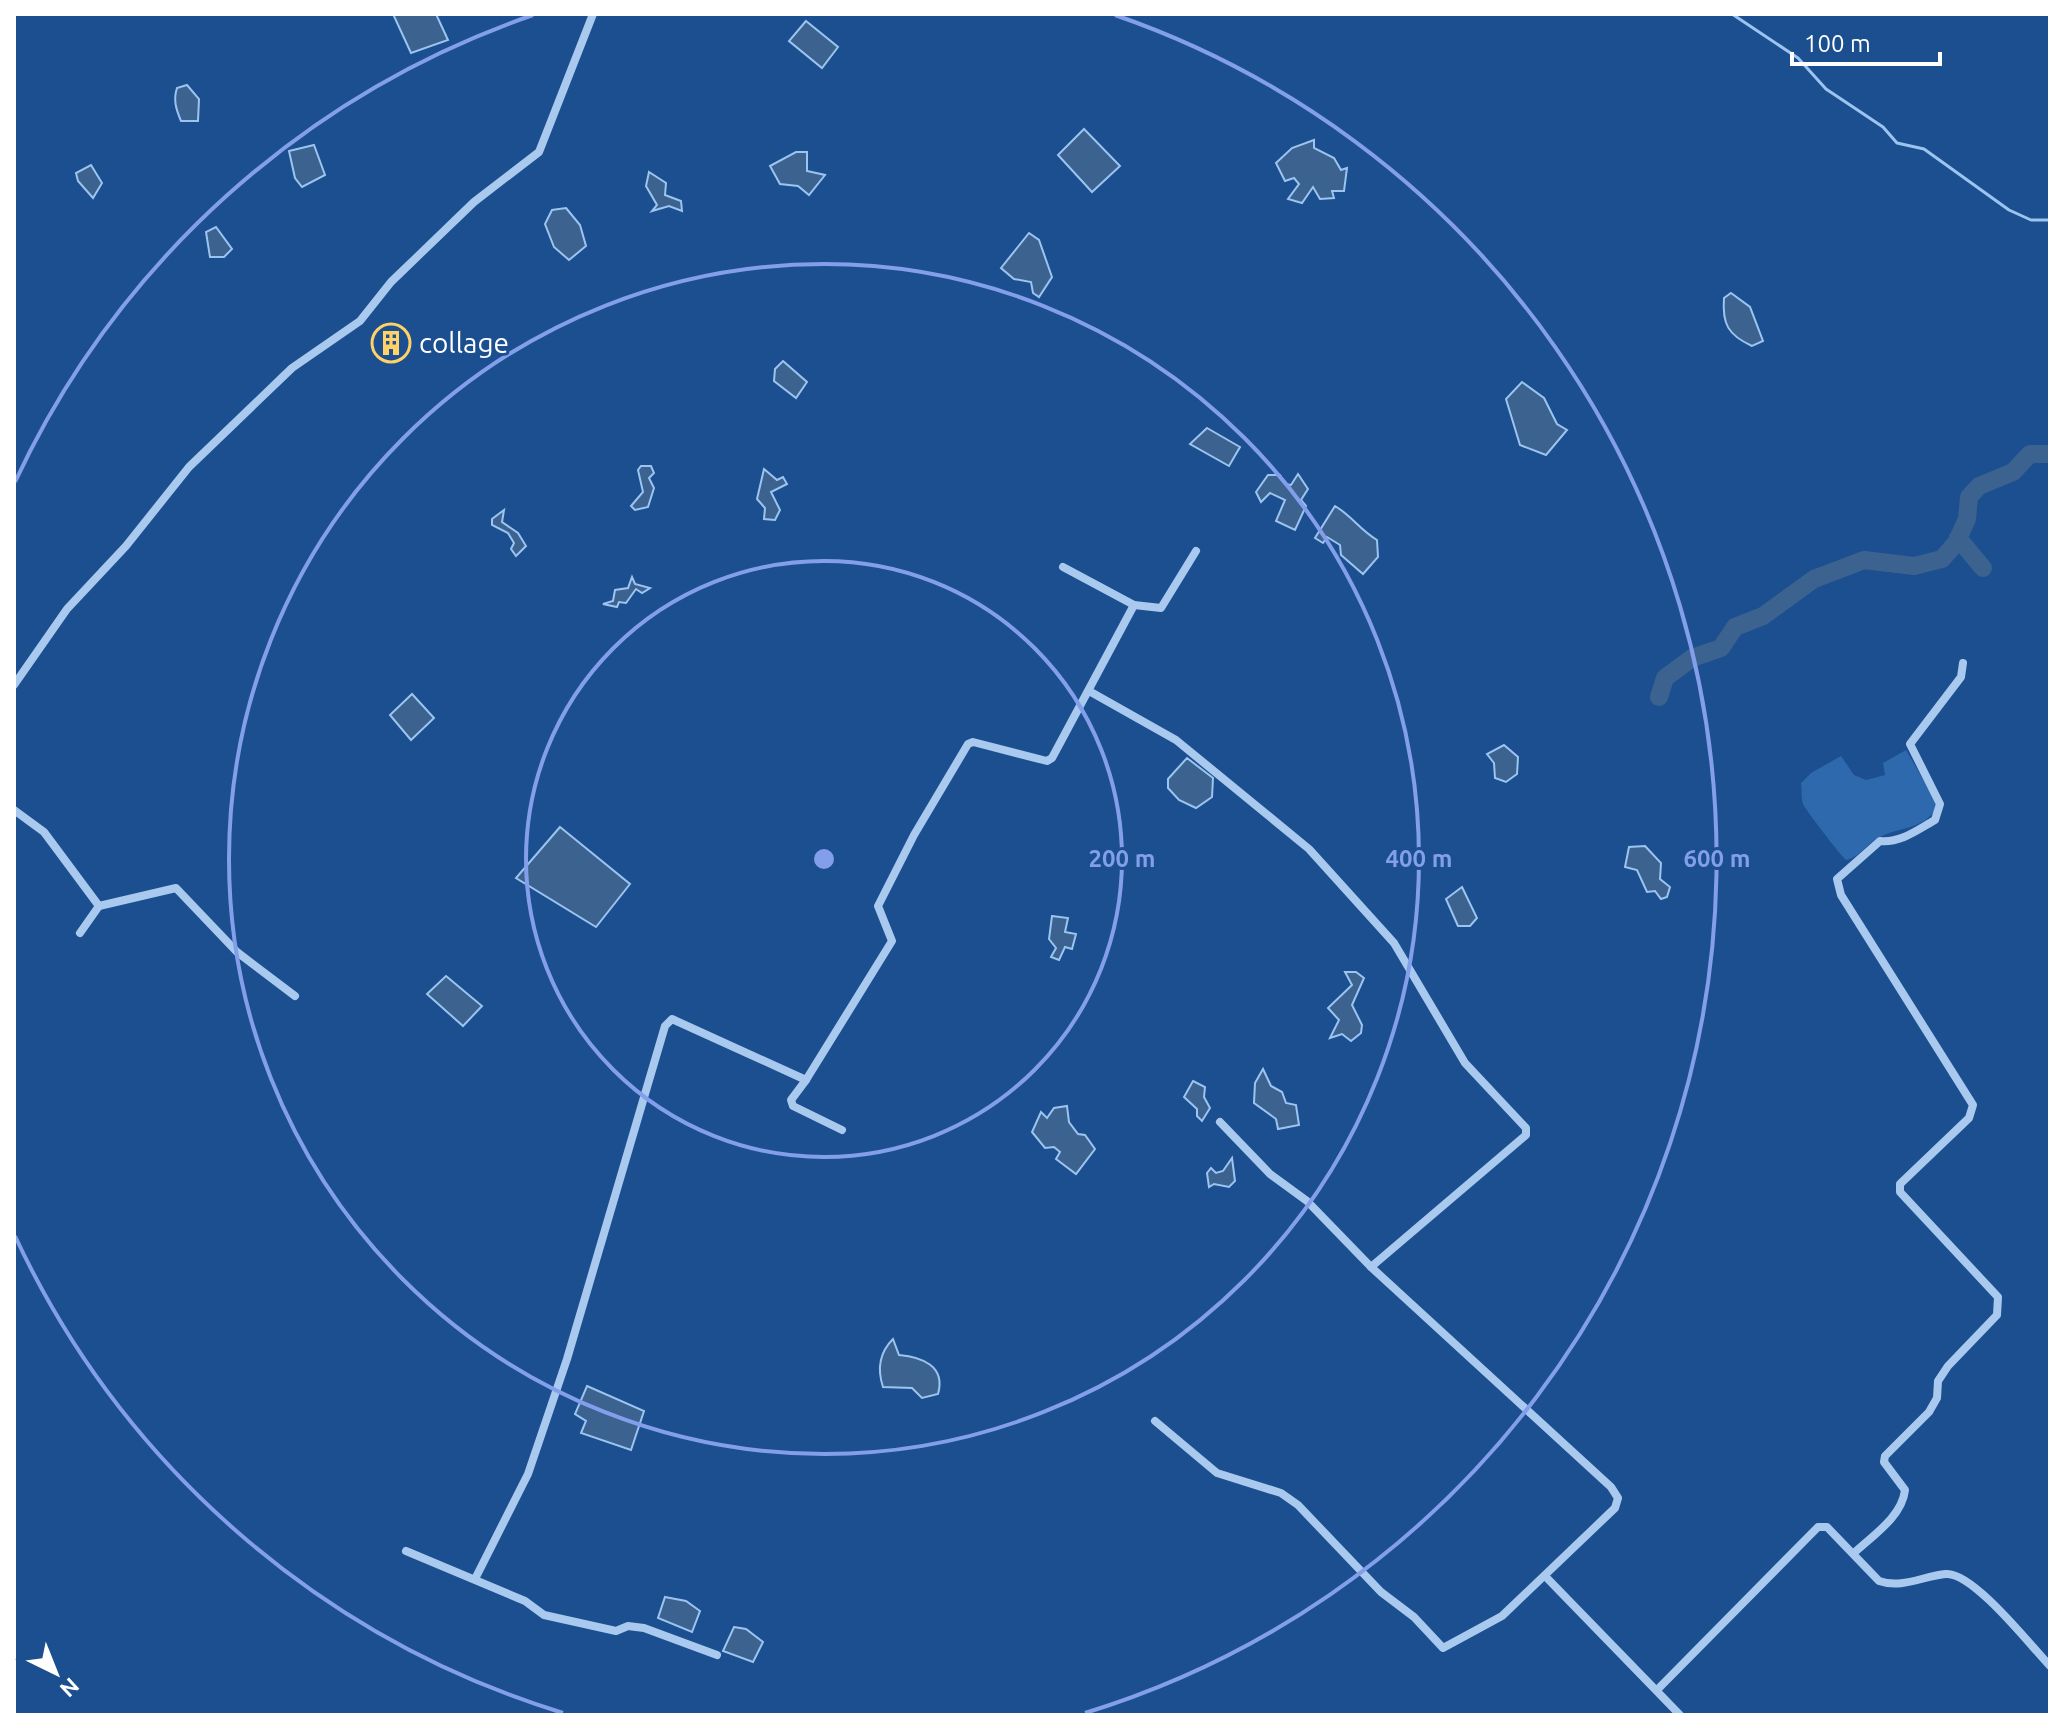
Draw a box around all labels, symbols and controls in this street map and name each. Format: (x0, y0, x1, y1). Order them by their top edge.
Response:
scale bar (1792, 16, 1940, 66)
text: 100 m (1804, 30, 1871, 57)
building icon: collage (370, 322, 412, 364)
place label: collage (419, 327, 509, 358)
centre of rings (810, 845, 838, 873)
text: 200 m (1089, 845, 1155, 872)
text: 400 m (1386, 845, 1452, 872)
text: 600 m (1684, 845, 1750, 872)
north arrow (16, 1633, 96, 1713)
text: N (55, 1673, 85, 1703)

